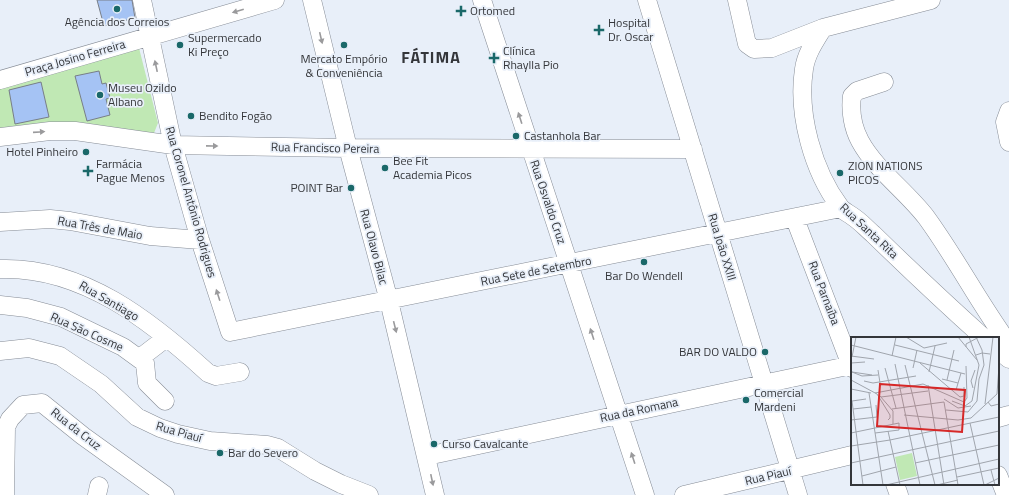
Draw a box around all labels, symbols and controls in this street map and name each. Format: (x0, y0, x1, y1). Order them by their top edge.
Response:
place label: Ortomed (470, 1, 515, 20)
marker: Agência dos Correios (112, 4, 122, 14)
marker: Ortomed (455, 5, 467, 17)
one-way arrow (231, 8, 243, 14)
place label: Agência dos Correios (65, 12, 170, 31)
place label: Hospital Dr. Oscar (608, 13, 653, 46)
marker: Hospital Dr. Oscar (593, 24, 605, 36)
place label: Supermercado Ki Preço (188, 28, 261, 61)
one-way arrow (319, 32, 325, 44)
street label: Praça Josino Ferreira (22, 34, 127, 81)
marker: Supermercado Ki Preço (175, 40, 185, 50)
marker: Mercato Empório & Conveniência (339, 40, 349, 50)
place label: Clínica Rhaylla Pio (503, 41, 559, 74)
district label: FÁTIMA (401, 45, 461, 69)
place label: Mercato Empório & Conveniência (301, 49, 388, 82)
marker: Clínica Rhaylla Pio (488, 52, 500, 64)
one-way arrow (153, 60, 159, 72)
place label: Museu Ozildo Albano (108, 78, 177, 111)
marker: Museu Ozildo Albano (95, 90, 105, 100)
place label: Bendito Fogão (199, 106, 272, 125)
marker: Bendito Fogão (186, 111, 196, 121)
one-way arrow (517, 112, 523, 124)
street label: Rua Coronel Antônio Rodrigues (161, 124, 222, 280)
place label: Castanhola Bar (524, 126, 601, 145)
one-way arrow (33, 128, 45, 135)
marker: Castanhola Bar (511, 131, 521, 141)
street label: Rua Francisco Pereira (271, 137, 379, 158)
place label: Hotel Pinheiro (6, 142, 78, 161)
one-way arrow (206, 143, 219, 149)
marker: Hotel Pinheiro (81, 147, 91, 157)
place label: Bee Fit Academia Picos (393, 151, 472, 184)
place label: Farmácia Pague Menos (96, 154, 165, 187)
place label: ZION NATIONS PICOS (848, 156, 923, 189)
street label: Rua Osvaldo Cruz (525, 157, 572, 247)
marker: Bee Fit Academia Picos (380, 163, 390, 173)
marker: Farmácia Pague Menos (83, 166, 93, 176)
marker: ZION NATIONS PICOS (835, 168, 845, 178)
place label: POINT Bar (290, 178, 343, 197)
marker: POINT Bar (346, 183, 356, 193)
street label: Rua Santa Rita (836, 198, 903, 263)
street label: Rua Olavo Bilac (355, 207, 394, 287)
street label: Rua Três de Maio (56, 211, 144, 244)
street label: Rua João XXIII (703, 211, 742, 283)
street label: Rua Sete de Setembro (479, 250, 593, 291)
marker: Bar Do Wendell (639, 257, 649, 267)
street label: Rua Parnaíba (804, 258, 845, 328)
place label: Bar Do Wendell (605, 266, 683, 285)
street label: Rua Santiago (76, 276, 143, 325)
one-way arrow (215, 288, 221, 300)
street label: Rua São Cosme (48, 307, 127, 356)
one-way arrow (393, 320, 399, 333)
one-way arrow (589, 328, 595, 340)
inset map (851, 337, 999, 485)
place label: BAR DO VALDO (679, 342, 757, 361)
marker: BAR DO VALDO (760, 347, 770, 357)
place label: Comercial Mardeni (754, 383, 804, 416)
street label: Rua da Romana (598, 392, 680, 427)
marker: Comercial Mardeni (741, 395, 751, 405)
street label: Rua da Cruz (47, 403, 106, 455)
street label: Rua Piauí (154, 416, 206, 448)
place label: Curso Cavalcante (442, 434, 528, 453)
marker: Curso Cavalcante (429, 439, 439, 449)
place label: Bar do Severo (228, 443, 298, 462)
marker: Bar do Severo (215, 448, 225, 458)
one-way arrow (630, 452, 636, 464)
street label: Rua Piauí (743, 461, 794, 490)
one-way arrow (429, 474, 435, 486)

